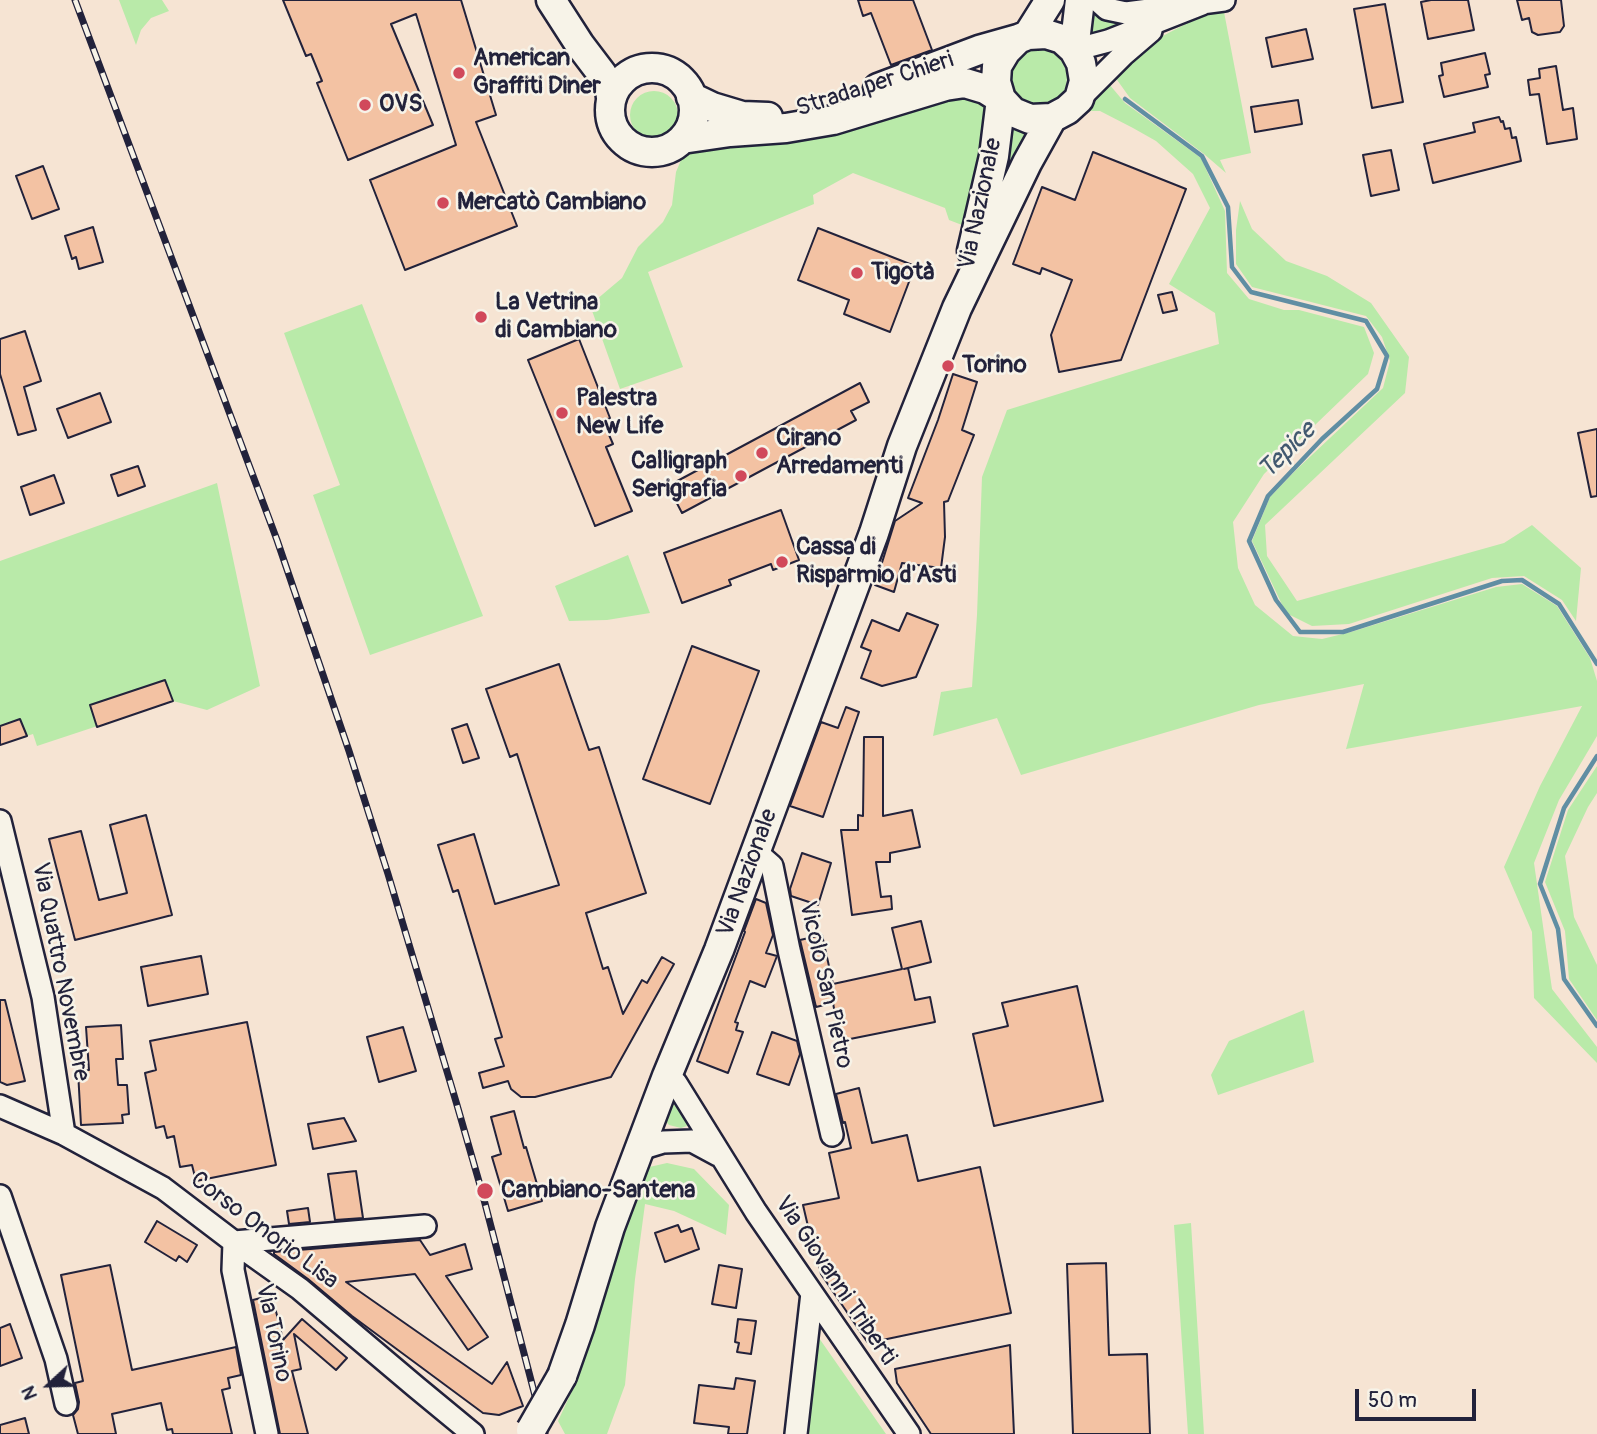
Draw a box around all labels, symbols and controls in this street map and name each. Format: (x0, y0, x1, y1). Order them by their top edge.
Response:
place label: American Graffiti Diner (473, 45, 601, 101)
street label: Strada per Chieri (793, 46, 957, 124)
marker: American Graffiti Diner (451, 65, 467, 81)
place label: OVS (379, 91, 423, 119)
marker: OVS (357, 97, 373, 113)
street label: Via Nazionale (953, 135, 1009, 273)
place label: Mercatò Cambiano (457, 189, 646, 217)
marker: Mercatò Cambiano (435, 195, 451, 211)
place label: Tigotà (871, 259, 934, 287)
marker: Tigotà (849, 265, 865, 281)
place label: La Vetrina di Cambiano (495, 289, 617, 345)
marker: La Vetrina di Cambiano (473, 309, 489, 325)
place label: Torino (962, 352, 1027, 380)
marker: Torino (940, 358, 956, 374)
place label: Palestra New Life (576, 385, 663, 441)
marker: Palestra New Life (554, 405, 570, 421)
water label: Tepice (1253, 416, 1323, 486)
place label: Cirano Arredamenti (776, 425, 903, 481)
marker: Cirano Arredamenti (754, 445, 770, 461)
place label: Calligraph Serigrafia (631, 448, 727, 504)
marker: Calligraph Serigrafia (733, 468, 749, 484)
place label: Cassa di Risparmio d'Asti (796, 534, 956, 590)
marker: Cassa di Risparmio d'Asti (774, 554, 790, 570)
street label: Via Nazionale (712, 805, 784, 941)
street label: Via Quattro Novembre (25, 860, 95, 1084)
street label: Vicolo San Pietro (792, 899, 858, 1071)
street label: Corso Onorio Lisa (184, 1166, 344, 1296)
place label: Cambiano-Santena (501, 1177, 695, 1205)
marker: Cambiano-Santena (475, 1181, 495, 1201)
street label: Via Giovanni Triberti (768, 1191, 902, 1371)
street label: Via Torino (249, 1281, 297, 1385)
north arrow (14, 1350, 84, 1420)
scale bar (1359, 1374, 1480, 1418)
text: N (16, 1382, 43, 1403)
text: 50 m (1368, 1387, 1417, 1414)

